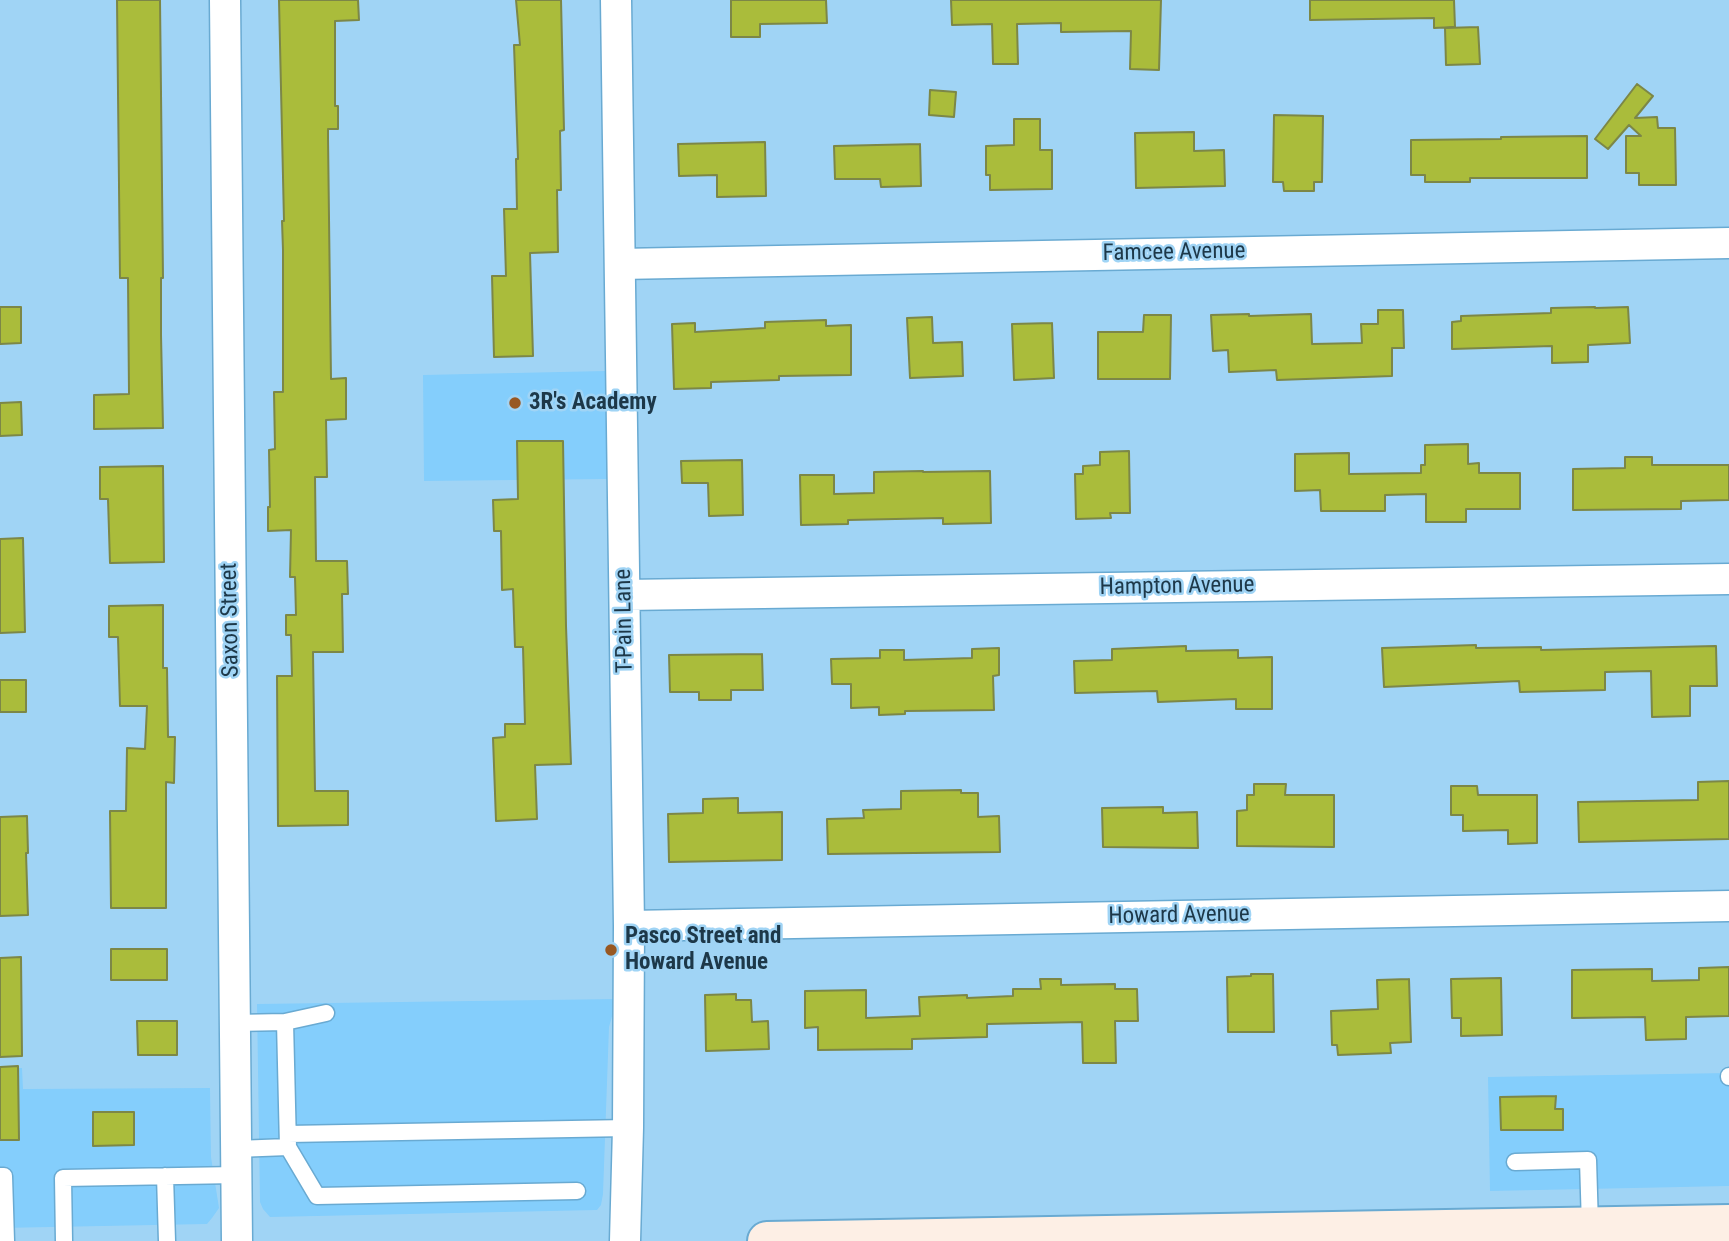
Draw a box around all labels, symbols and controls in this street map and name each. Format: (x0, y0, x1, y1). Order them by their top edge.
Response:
street label: Famcee Avenue (1102, 238, 1246, 268)
place label: 3R's Academy (529, 389, 657, 417)
marker: 3R's Academy (507, 395, 523, 411)
street label: Saxon Street (216, 562, 246, 678)
street label: T-Pain Lane (610, 569, 640, 673)
street label: Hampton Avenue (1099, 572, 1255, 602)
street label: Howard Avenue (1108, 901, 1250, 931)
place label: Pasco Street and Howard Avenue (625, 923, 781, 977)
marker: Pasco Street and Howard Avenue (603, 942, 619, 958)

